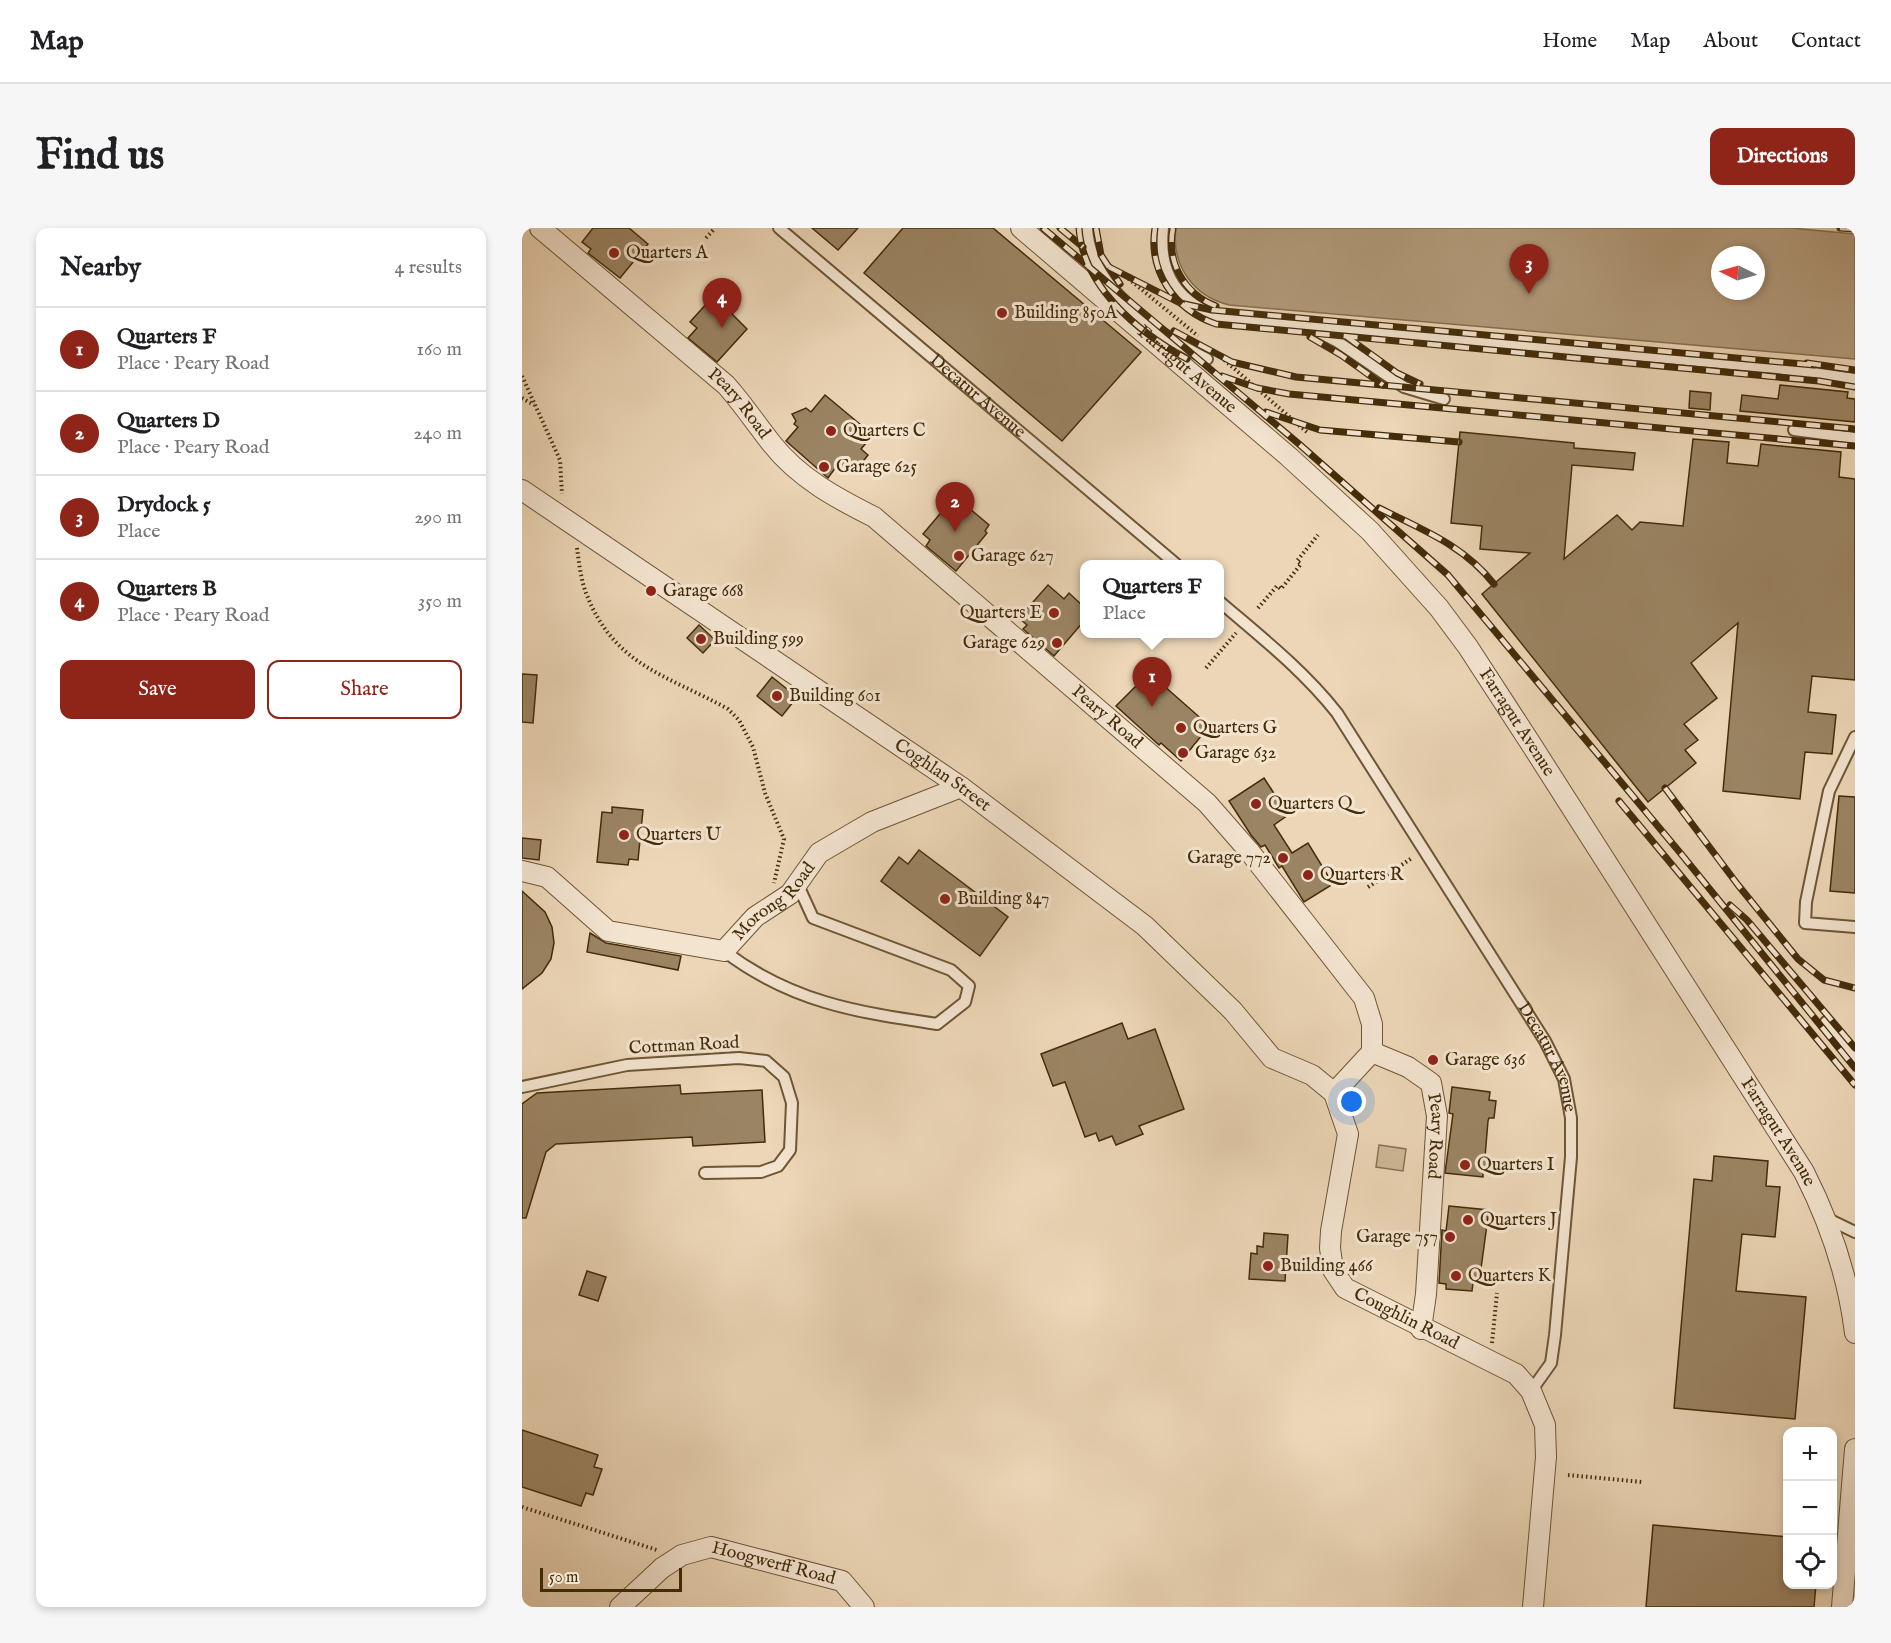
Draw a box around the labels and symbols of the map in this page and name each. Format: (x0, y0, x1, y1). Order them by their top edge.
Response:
place label: Quarters A (626, 242, 709, 265)
pin: 3 (1510, 244, 1548, 294)
marker: Quarters A (607, 246, 621, 260)
north arrow (1711, 246, 1765, 300)
pin: 4 (702, 279, 742, 328)
place label: Building 850A (1014, 302, 1118, 325)
marker: Building 850A (995, 306, 1009, 320)
street label: Farragut Avenue (1132, 320, 1241, 419)
street label: Decatur Avenue (924, 349, 1030, 443)
street label: Peary Road (703, 363, 776, 444)
place label: Quarters C (843, 420, 926, 443)
marker: Quarters C (824, 424, 838, 438)
place label: Garage 625 (836, 456, 917, 479)
marker: Garage 625 (817, 460, 831, 474)
pin: 2 (936, 482, 974, 532)
place label: Garage 627 (971, 545, 1054, 568)
marker: Garage 627 (952, 549, 966, 563)
place label: Garage 668 (663, 580, 744, 603)
marker: Garage 668 (644, 584, 658, 598)
place label: Quarters E (960, 602, 1042, 625)
marker: Quarters E (1047, 606, 1061, 620)
place label: Building 599 (713, 628, 804, 651)
marker: Building 599 (694, 632, 708, 646)
place label: Garage 629 (963, 632, 1045, 655)
marker: Garage 629 (1050, 636, 1064, 650)
pin: 1 (1132, 658, 1172, 707)
street label: Farragut Avenue (1473, 664, 1560, 781)
street label: Peary Road (1067, 680, 1148, 754)
place label: Building 601 (789, 685, 881, 708)
marker: Building 601 (770, 689, 784, 703)
place label: Quarters G (1193, 717, 1278, 740)
marker: Quarters G (1174, 721, 1188, 735)
street label: Coghlan Street (890, 733, 995, 817)
place label: Garage 632 (1195, 742, 1276, 765)
marker: Garage 632 (1176, 746, 1190, 760)
place label: Quarters Q (1268, 793, 1366, 816)
marker: Quarters Q (1249, 797, 1263, 811)
place label: Quarters U (636, 824, 722, 847)
marker: Quarters U (617, 828, 631, 842)
place label: Garage 772 (1187, 847, 1271, 870)
marker: Garage 772 (1276, 851, 1290, 865)
street label: Morong Road (727, 857, 821, 946)
place label: Quarters R (1320, 864, 1405, 887)
marker: Quarters R (1301, 868, 1315, 882)
place label: Building 847 (957, 888, 1049, 911)
marker: Building 847 (938, 892, 952, 906)
street label: Decatur Avenue (1512, 998, 1581, 1114)
street label: Cottman Road (628, 1032, 740, 1060)
place label: Garage 636 (1445, 1049, 1526, 1072)
marker: Garage 636 (1426, 1053, 1440, 1067)
street label: Farragut Avenue (1735, 1073, 1821, 1190)
your location (1337, 1087, 1366, 1116)
street label: Peary Road (1422, 1091, 1449, 1180)
place label: Quarters I (1477, 1154, 1555, 1177)
marker: Quarters I (1458, 1158, 1472, 1172)
place label: Quarters J (1480, 1209, 1558, 1232)
marker: Quarters J (1461, 1213, 1475, 1227)
place label: Garage 757 (1356, 1226, 1438, 1249)
marker: Garage 757 (1443, 1230, 1457, 1244)
place label: Building 466 (1280, 1255, 1373, 1278)
marker: Building 466 (1261, 1259, 1275, 1273)
place label: Quarters K (1468, 1265, 1552, 1288)
marker: Quarters K (1449, 1269, 1463, 1283)
street label: Coughlin Road (1349, 1283, 1463, 1355)
street label: Hoogwerff Road (710, 1536, 838, 1590)
scale bar (540, 1565, 682, 1592)

